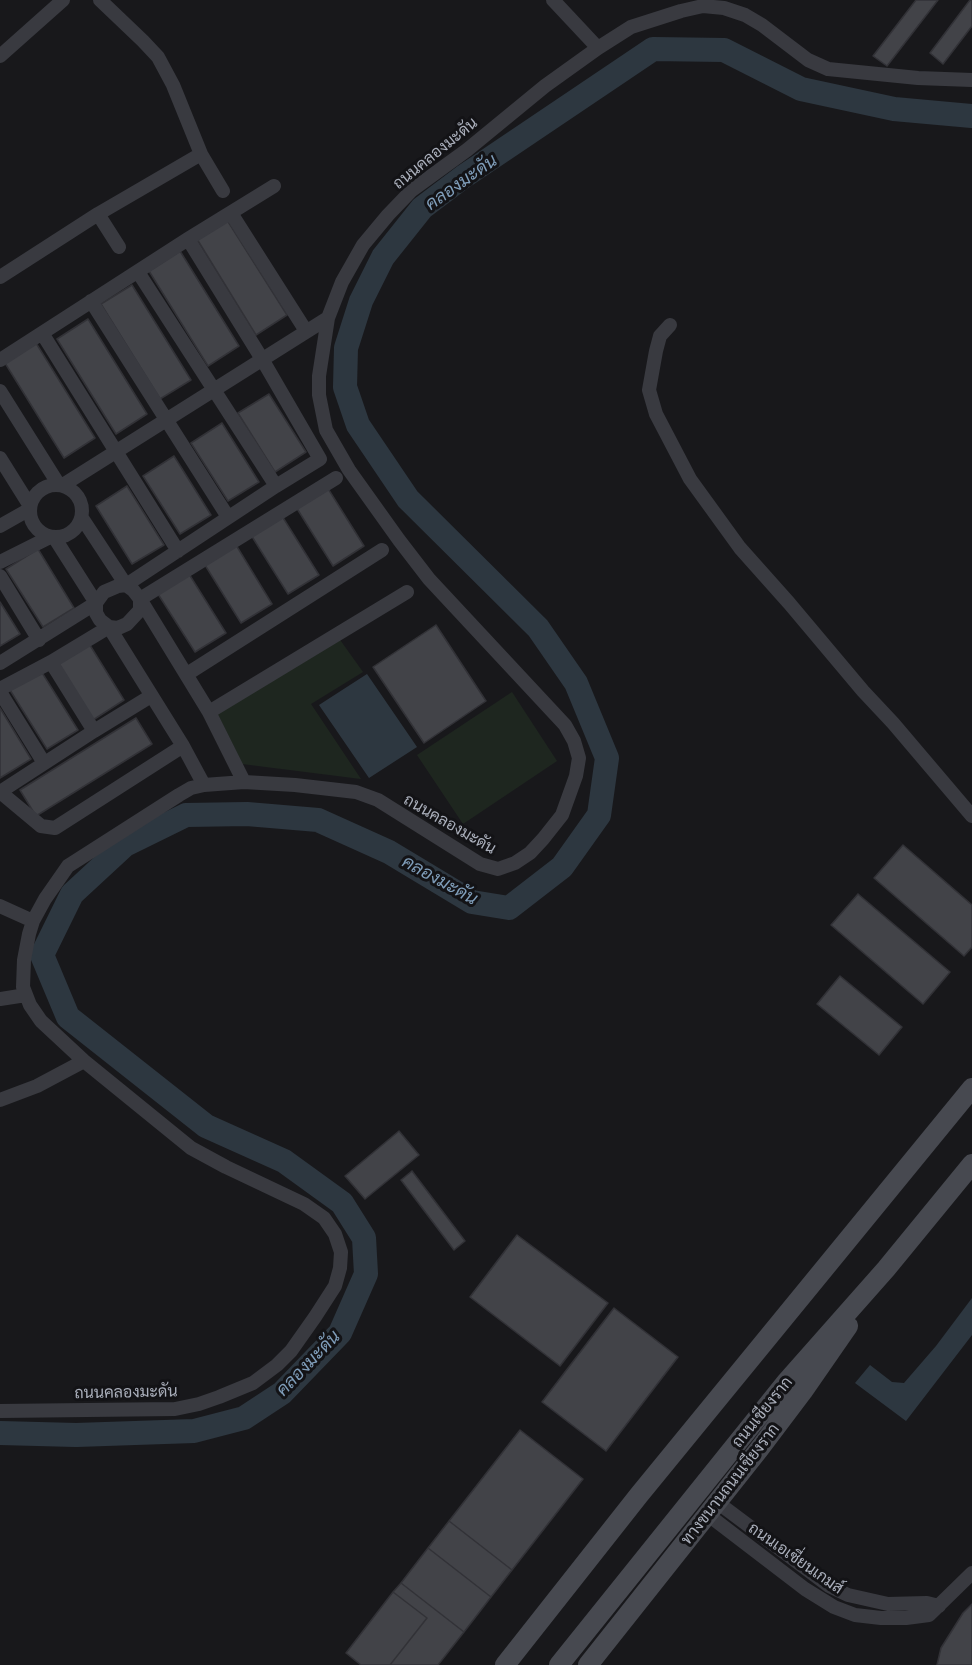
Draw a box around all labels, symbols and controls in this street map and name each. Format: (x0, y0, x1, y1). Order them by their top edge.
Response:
street label: ถนนคลองมะดัน (389, 113, 481, 193)
water label: คลองมะดัน (421, 149, 501, 215)
street label: ถนนคลองมะดัน (400, 790, 500, 858)
water label: คลองมะดัน (399, 850, 481, 910)
water label: คลองมะดัน (271, 1326, 345, 1400)
street label: ถนนเชียงราก (728, 1373, 796, 1451)
street label: ถนนคลองมะดัน (74, 1382, 178, 1402)
street label: ทางขนานถนนเชียงราก (677, 1420, 783, 1548)
street label: ถนนเอเซี่ยนเกมส์ (745, 1518, 847, 1598)

